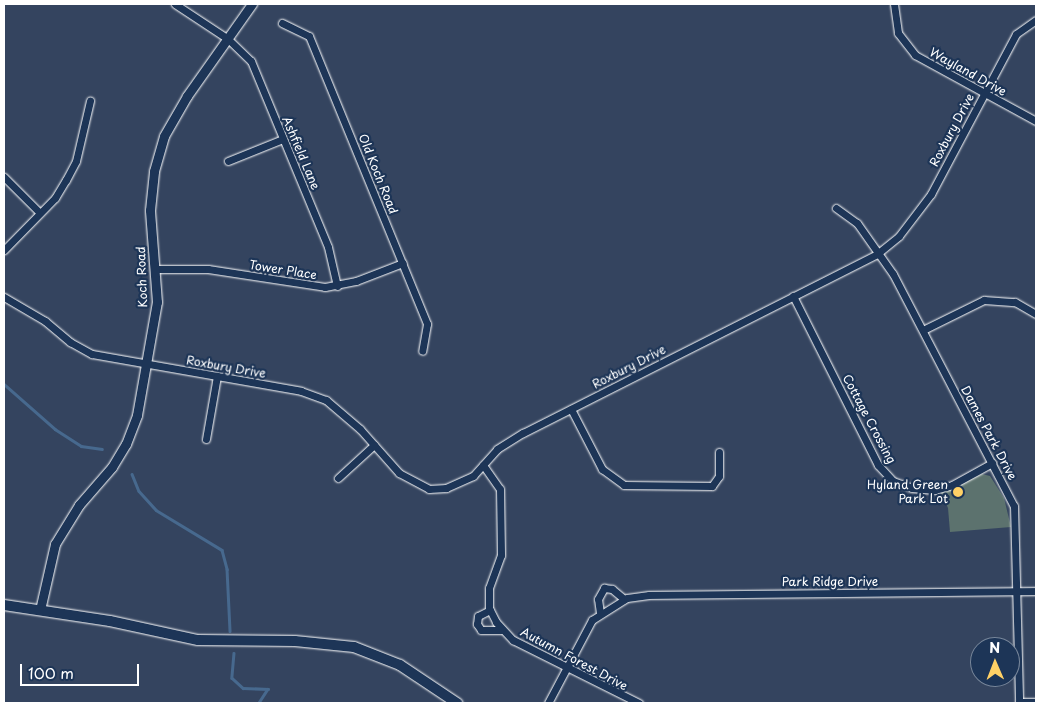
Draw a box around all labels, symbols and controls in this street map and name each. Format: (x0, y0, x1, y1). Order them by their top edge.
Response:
street label: Wayland Drive (927, 45, 1009, 99)
street label: Roxbury Drive (927, 91, 977, 169)
street label: Ashfield Lane (279, 114, 323, 192)
street label: Old Koch Road (355, 132, 401, 216)
street label: Koch Road (134, 246, 150, 308)
street label: Tower Place (248, 258, 318, 282)
street label: Roxbury Drive (589, 342, 669, 392)
street label: Roxbury Drive (185, 353, 267, 381)
street label: Cottage Crossing (839, 372, 899, 466)
street label: Dames Park Drive (958, 383, 1020, 483)
place label: Hyland Green Park Lot (866, 478, 948, 506)
marker: Hyland Green Park Lot (952, 486, 964, 498)
street label: Park Ridge Drive (781, 575, 879, 589)
street label: Autumn Forest Drive (518, 624, 630, 694)
north arrow (970, 637, 1020, 687)
text: N (989, 637, 1000, 658)
scale bar (22, 654, 141, 686)
text: 100 m (28, 661, 74, 684)

